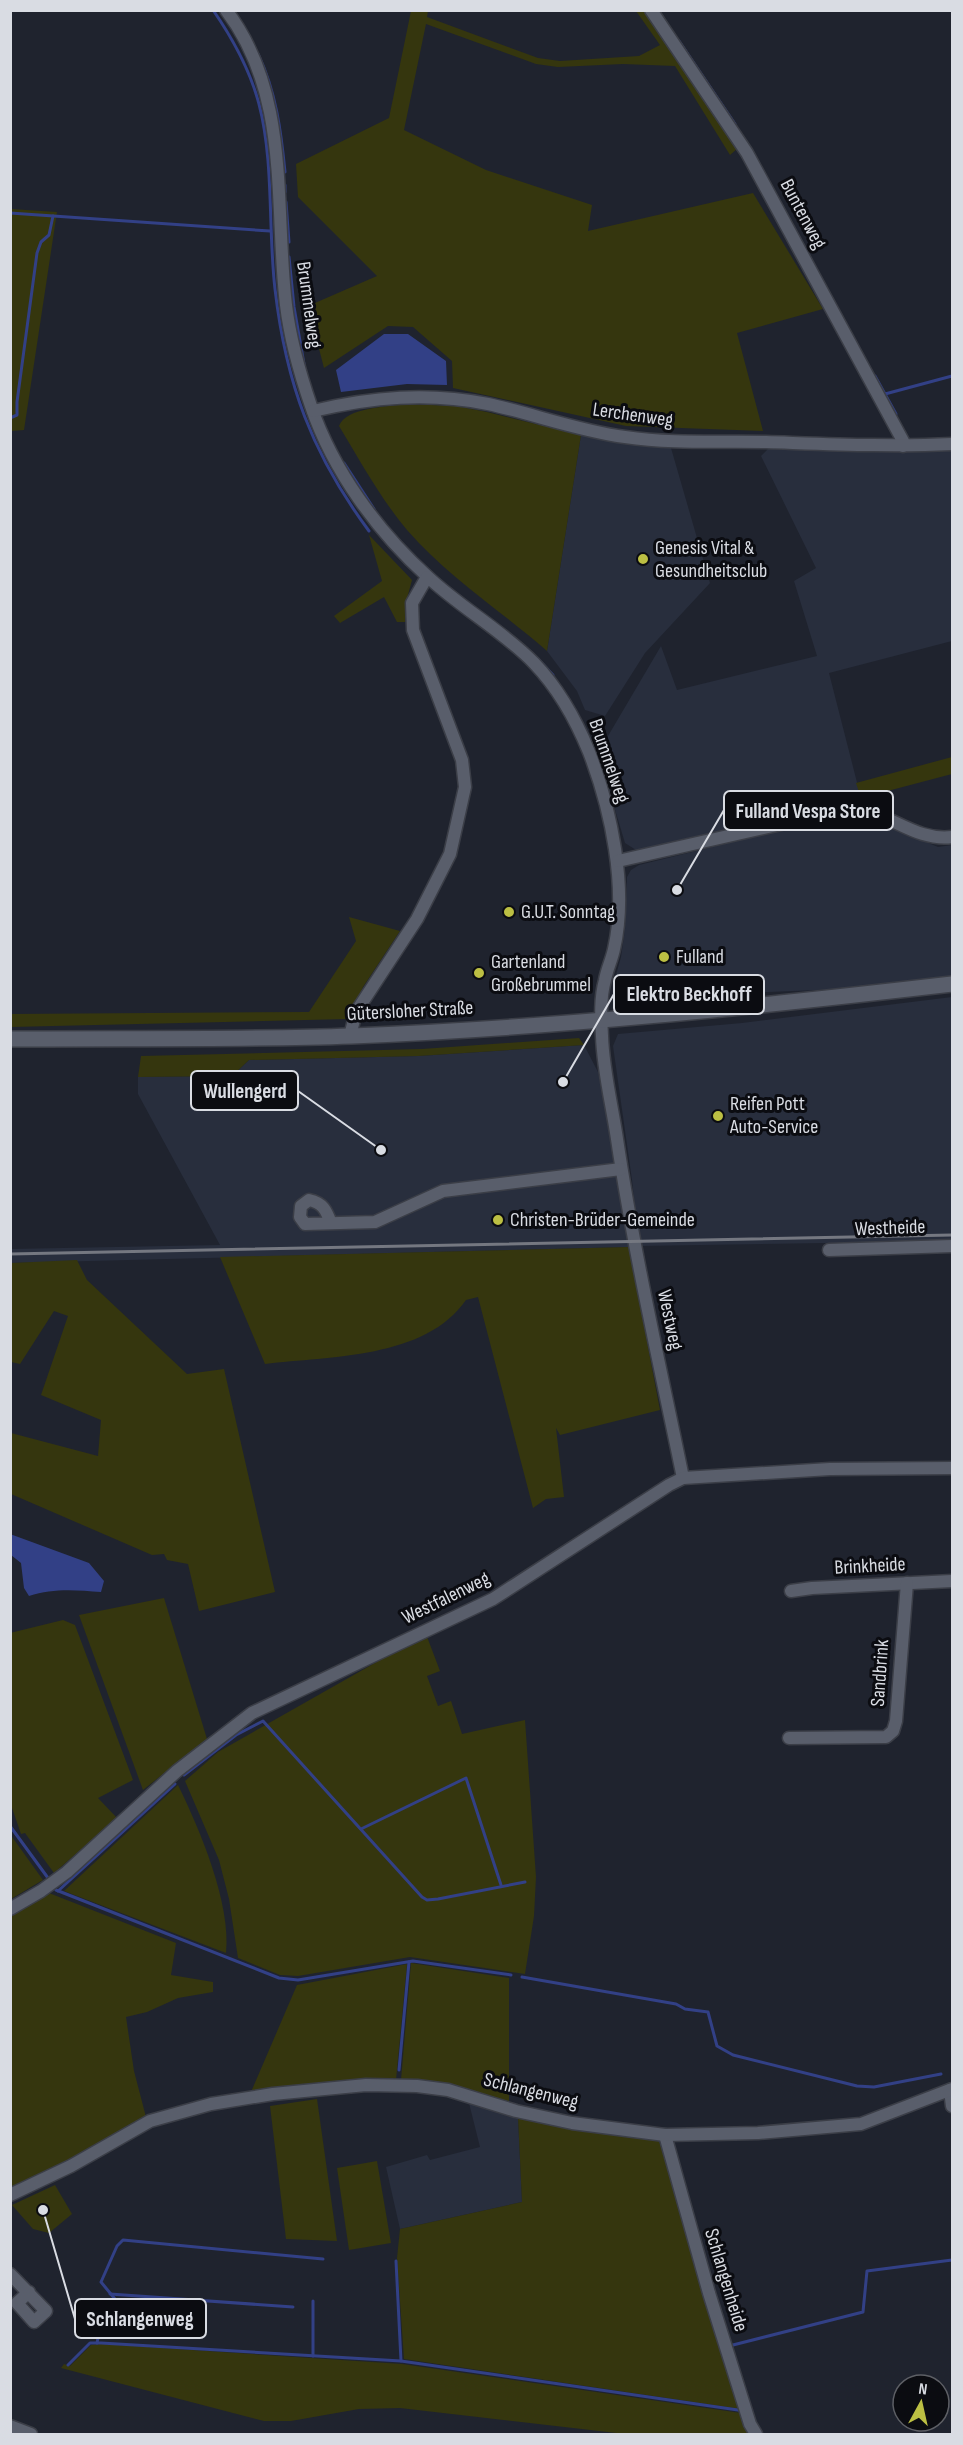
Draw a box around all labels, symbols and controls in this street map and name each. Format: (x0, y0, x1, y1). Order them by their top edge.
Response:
street label: Buntenweg (775, 175, 831, 253)
street label: Brummelweg (291, 260, 327, 350)
street label: Lerchenweg (591, 397, 675, 433)
place label: Genesis Vital & Gesundheitsclub (655, 536, 767, 583)
marker: Genesis Vital & Gesundheitsclub (636, 552, 650, 566)
street label: Brummelweg (583, 716, 635, 806)
callout: Fulland Vespa Store (724, 791, 893, 830)
text: Fulland Vespa Store (736, 799, 880, 824)
place label: G.U.T. Sonntag (521, 900, 615, 924)
marker: G.U.T. Sonntag (502, 905, 516, 919)
place label: Fulland (676, 945, 724, 969)
place label: Gartenland Großebrummel (491, 950, 591, 997)
marker: Fulland (657, 950, 671, 964)
marker: Gartenland Großebrummel (472, 966, 486, 980)
callout: Elektro Beckhoff (614, 975, 764, 1014)
text: Elektro Beckhoff (626, 982, 752, 1007)
street label: Gütersloher Straße (346, 996, 474, 1026)
callout: Wullengerd (191, 1071, 298, 1110)
text: Wullengerd (203, 1079, 287, 1104)
place label: Reifen Pott Auto-Service (729, 1092, 818, 1139)
marker: Reifen Pott Auto-Service (711, 1109, 725, 1123)
place label: Christen-Brüder-Gemeinde (510, 1208, 695, 1232)
marker: Christen-Brüder-Gemeinde (491, 1213, 505, 1227)
street label: Westheide (854, 1215, 926, 1241)
street label: Westweg (652, 1288, 688, 1352)
street label: Brinkheide (834, 1552, 906, 1580)
street label: Westfalenweg (398, 1566, 494, 1630)
street label: Sandbrink (866, 1638, 894, 1707)
street label: Schlangenweg (481, 2068, 581, 2114)
street label: Schlangenheide (699, 2226, 753, 2334)
callout: Schlangenweg (75, 2299, 206, 2338)
text: Schlangenweg (86, 2307, 194, 2332)
north arrow (891, 2373, 951, 2433)
text: N (917, 2380, 928, 2400)

